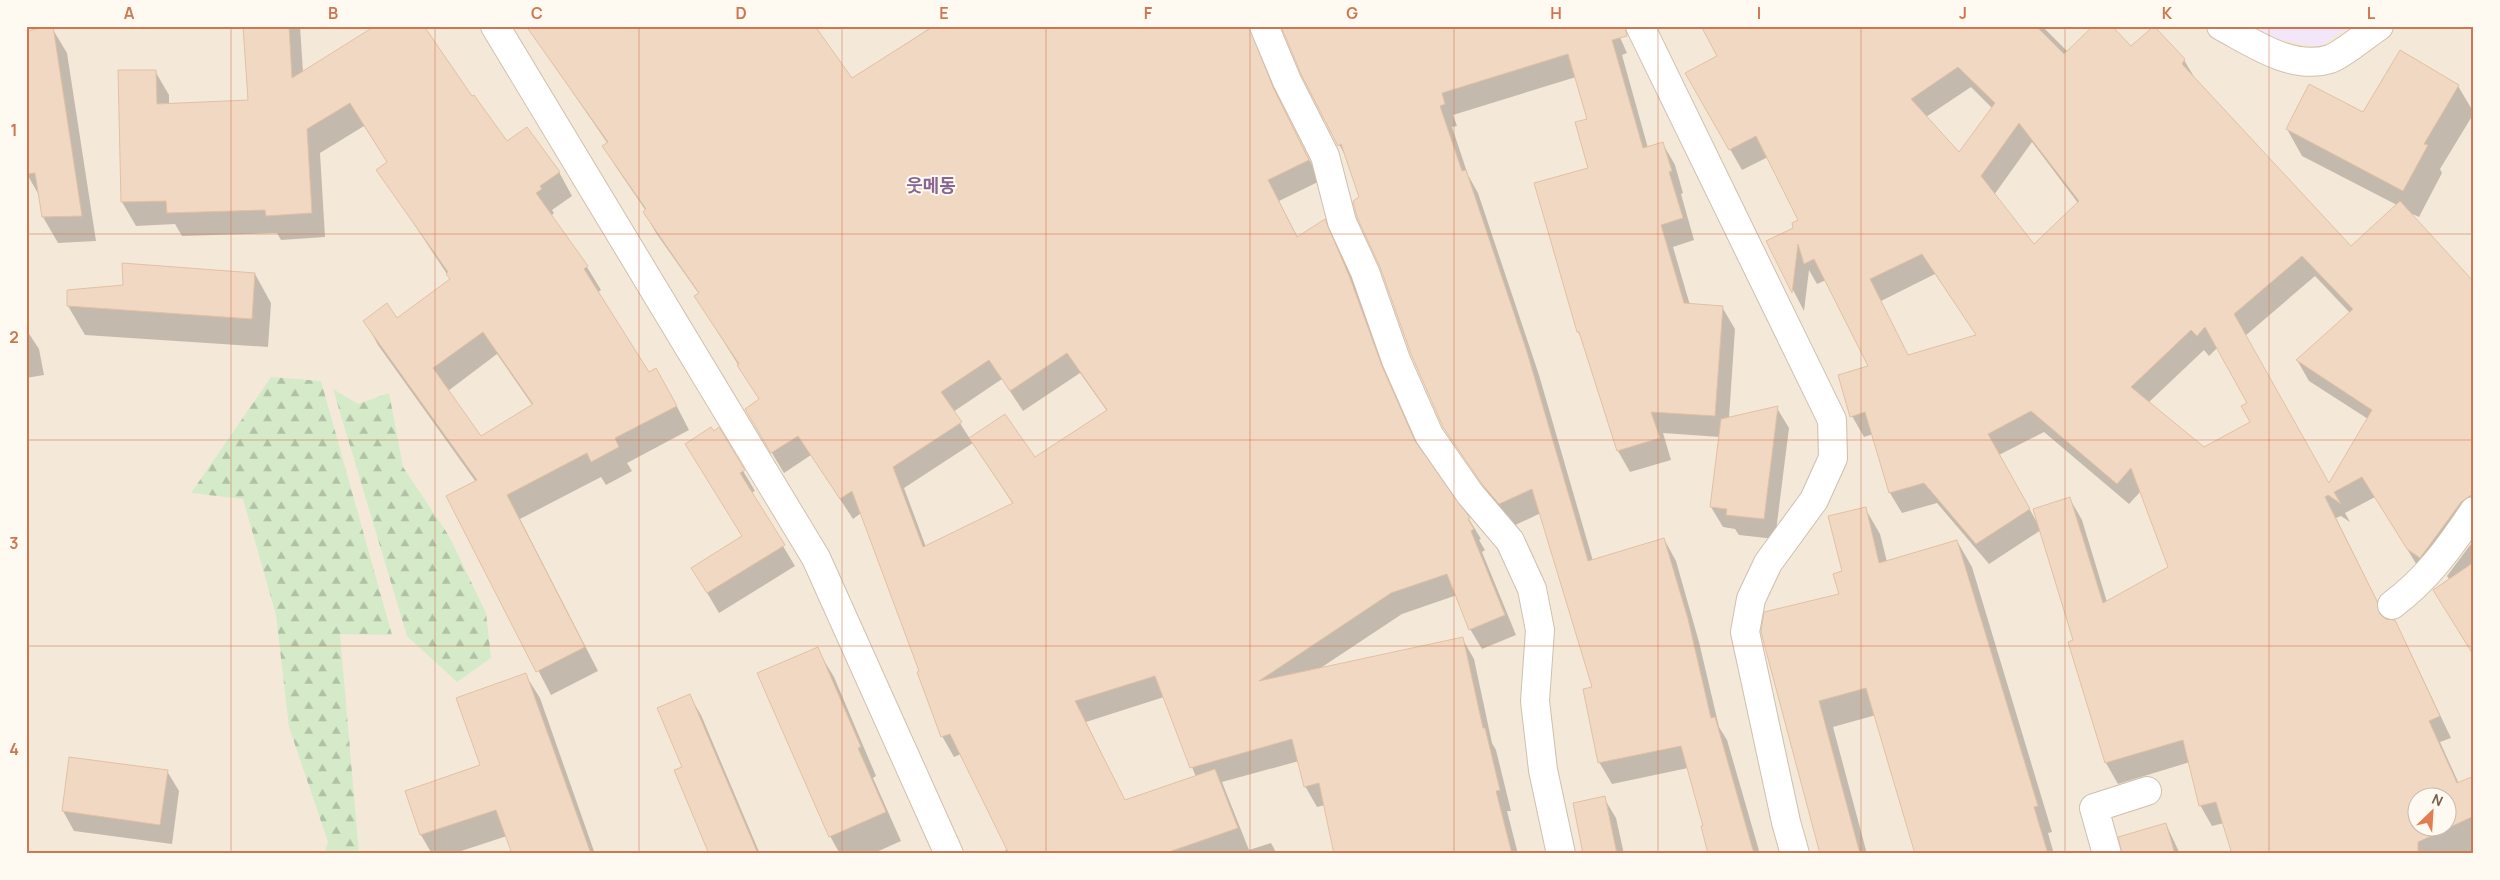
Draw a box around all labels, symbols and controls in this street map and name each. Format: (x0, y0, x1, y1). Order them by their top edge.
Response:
text: A (124, 2, 135, 24)
text: B (328, 2, 338, 24)
text: C (531, 2, 543, 24)
text: D (735, 2, 747, 24)
text: E (939, 2, 949, 24)
text: F (1144, 2, 1153, 24)
text: G (1346, 2, 1358, 24)
text: H (1550, 2, 1562, 24)
text: I (1757, 2, 1761, 24)
text: J (1959, 2, 1967, 24)
text: K (2162, 2, 2173, 24)
text: L (2367, 2, 2376, 24)
text: 1 (10, 119, 18, 141)
district label: 웃메동 (906, 173, 956, 197)
text: 2 (9, 326, 19, 348)
text: 3 (9, 532, 19, 554)
text: 4 (9, 738, 19, 760)
north arrow (2408, 788, 2458, 838)
text: N (2429, 789, 2446, 811)

